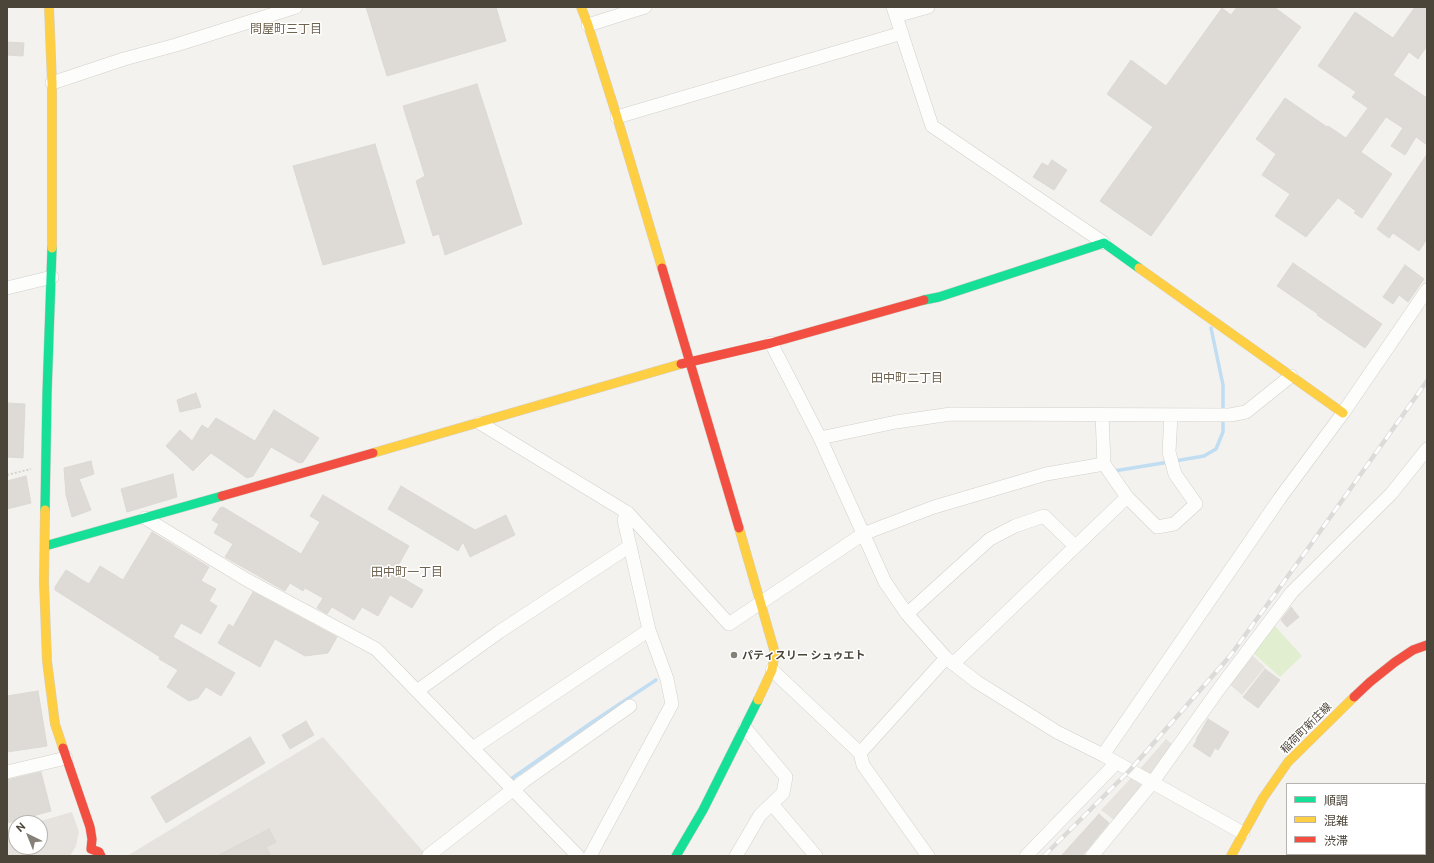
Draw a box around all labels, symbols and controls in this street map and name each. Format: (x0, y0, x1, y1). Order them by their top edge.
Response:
district label: 問屋町三丁目 (250, 22, 322, 36)
district label: 田中町二丁目 (871, 371, 943, 385)
district label: 田中町一丁目 (371, 565, 443, 579)
place label: パティスリー シュゥエト (742, 648, 866, 662)
marker: パティスリー シュゥエト (729, 650, 739, 660)
street label: 稲荷町新庄線 (1278, 700, 1334, 756)
legend (1286, 783, 1426, 855)
text: 順調 (1324, 794, 1348, 807)
text: 混雑 (1324, 814, 1348, 827)
north arrow (8, 815, 48, 855)
text: N (13, 820, 28, 834)
text: 渋滞 (1324, 834, 1348, 847)

